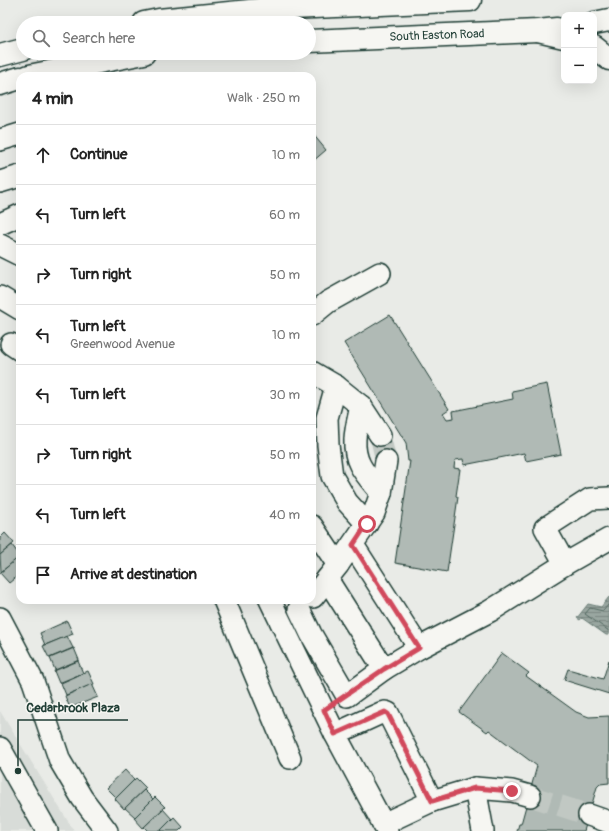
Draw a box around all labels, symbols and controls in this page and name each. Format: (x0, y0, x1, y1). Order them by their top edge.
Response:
map controls (561, 12, 597, 84)
button: + (561, 12, 597, 48)
search box (16, 16, 316, 60)
street label: South Easton Road (389, 26, 485, 45)
icon: search (30, 27, 52, 49)
text: Search here (62, 29, 135, 48)
button: − (561, 48, 597, 84)
text: 4 min (32, 88, 73, 109)
text: Walk · 250 m (227, 90, 300, 106)
icon: ahead (32, 144, 54, 166)
text: Continue (70, 145, 128, 164)
text: 10 m (272, 147, 300, 163)
icon: left (32, 204, 54, 226)
text: Turn left (70, 205, 126, 224)
text: 60 m (269, 207, 300, 223)
icon: right (32, 264, 54, 286)
text: Turn right (70, 265, 131, 284)
text: 50 m (270, 267, 300, 283)
text: Turn left (70, 317, 126, 336)
icon: left (32, 324, 54, 346)
text: 10 m (272, 327, 300, 343)
text: Greenwood Avenue (70, 336, 175, 352)
icon: left (32, 384, 54, 406)
text: Turn left (70, 385, 126, 404)
text: 30 m (270, 387, 300, 403)
icon: right (32, 444, 54, 466)
text: Turn right (70, 445, 131, 464)
text: 50 m (270, 447, 300, 463)
icon: left (32, 504, 54, 526)
text: Turn left (70, 505, 126, 524)
text: 40 m (269, 507, 300, 523)
route start (358, 515, 376, 533)
icon: arrive (32, 564, 54, 586)
text: Arrive at destination (70, 565, 197, 584)
callout: Cedarbrook Plaza (18, 695, 128, 720)
text: Cedarbrook Plaza (26, 700, 120, 716)
route end (503, 782, 521, 800)

